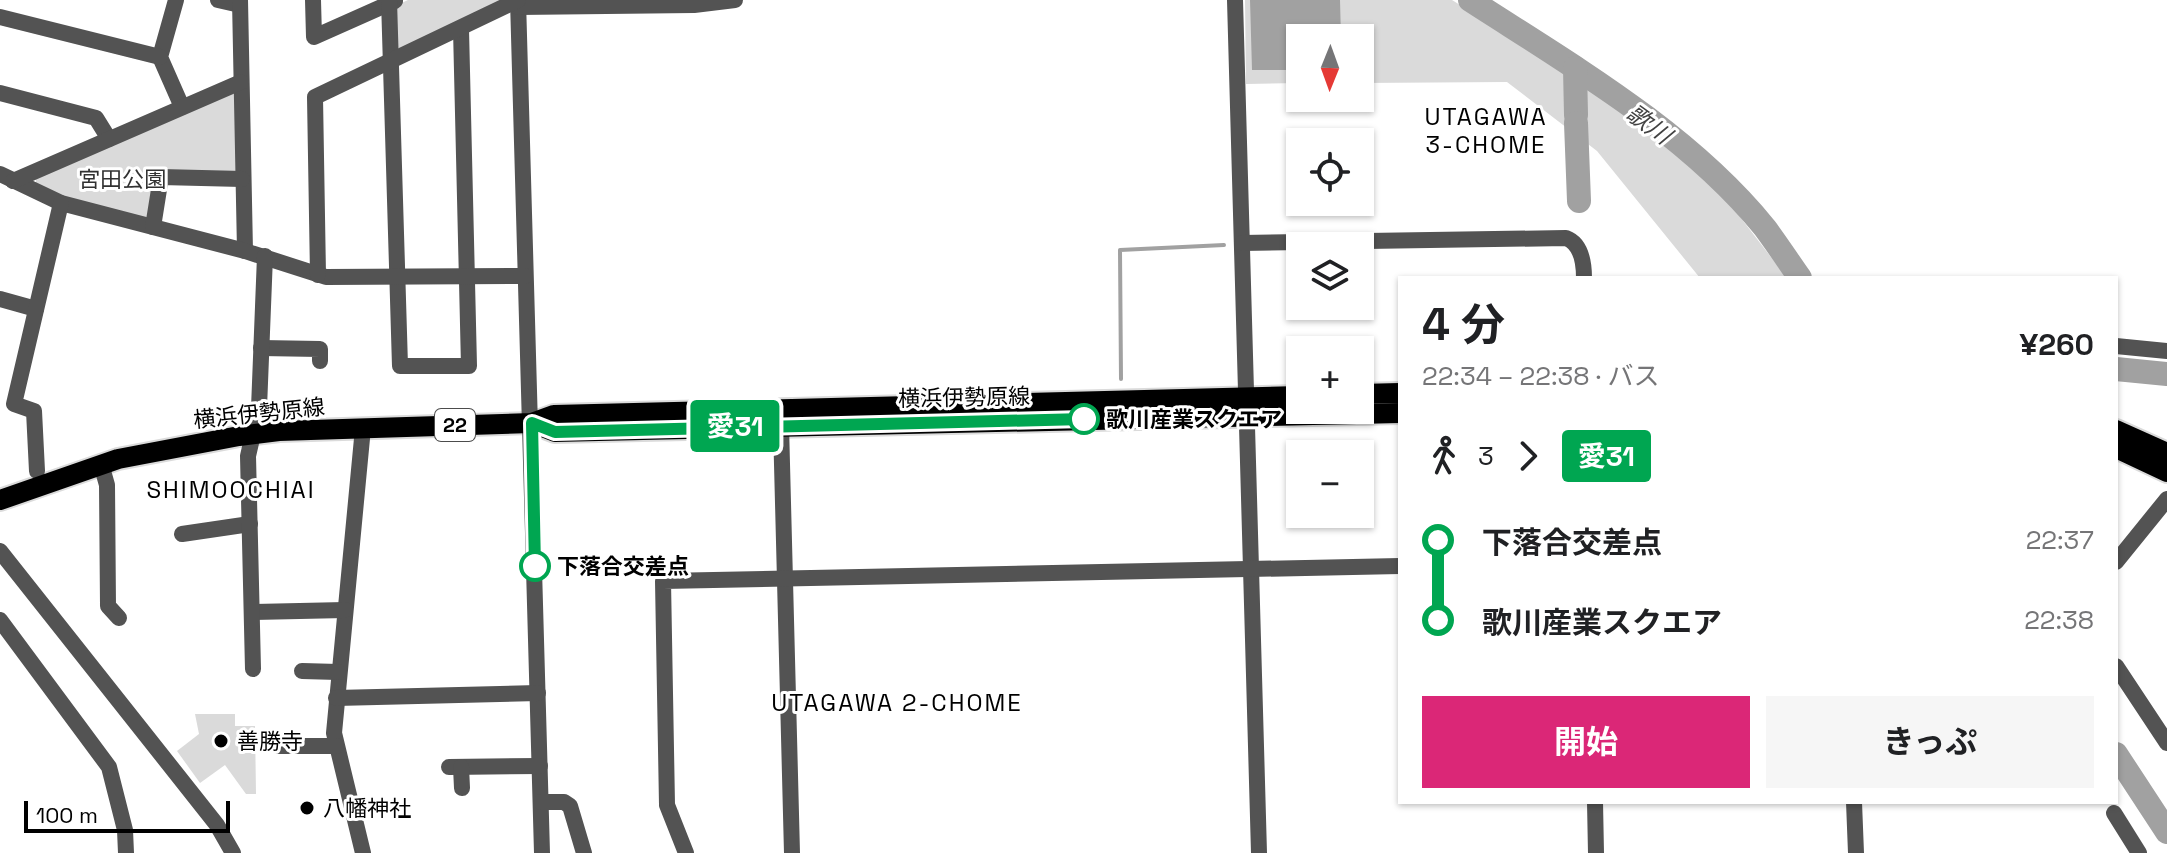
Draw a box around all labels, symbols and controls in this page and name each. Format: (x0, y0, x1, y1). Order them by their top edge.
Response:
north arrow (1286, 24, 1374, 112)
map controls (1286, 24, 1374, 528)
water label: 歌川 (1620, 97, 1680, 152)
district label: UTAGAWA 3-CHOME (1424, 101, 1548, 160)
button: locate (1286, 128, 1374, 216)
park label: 宮田公園 (78, 165, 166, 193)
button: layers (1286, 232, 1374, 320)
text: 4 分 (1422, 297, 1505, 353)
text: ¥260 (2020, 325, 2094, 364)
button: + (1286, 336, 1374, 424)
text: 22:34 – 22:38 · バス (1422, 359, 1660, 393)
street label: 横浜伊勢原線 (898, 382, 1030, 412)
street label: 横浜伊勢原線 (192, 392, 326, 434)
line badge: 愛31 (689, 400, 781, 452)
marker: 歌川産業スクエア (1069, 404, 1099, 434)
place label: 歌川産業スクエア (1106, 405, 1282, 433)
text: 愛31 (706, 408, 764, 444)
road number: 22 (435, 409, 475, 441)
icon: walk (1422, 434, 1466, 478)
icon: forward (1506, 434, 1550, 478)
text: 愛31 (1578, 438, 1635, 474)
text: 3 (1478, 439, 1494, 473)
button: − (1286, 440, 1374, 528)
district label: SHIMOOCHIAI (146, 474, 316, 505)
text: 下落合交差点 (1482, 523, 1662, 562)
text: 22:37 (2026, 523, 2094, 557)
marker: 下落合交差点 (520, 551, 550, 581)
place label: 下落合交差点 (557, 552, 689, 580)
text: 歌川産業スクエア (1482, 603, 1722, 642)
text: 22:38 (2024, 603, 2094, 637)
district label: UTAGAWA 2-CHOME (771, 687, 1023, 718)
button: 開始 (1422, 696, 1750, 788)
button: きっぷ (1766, 696, 2094, 788)
place label: 善勝寺 (237, 727, 303, 755)
marker: 善勝寺 (212, 732, 230, 750)
place label: 八幡神社 (323, 794, 411, 822)
scale bar (24, 797, 230, 833)
marker: 八幡神社 (298, 799, 316, 817)
text: 100 m (36, 801, 98, 829)

